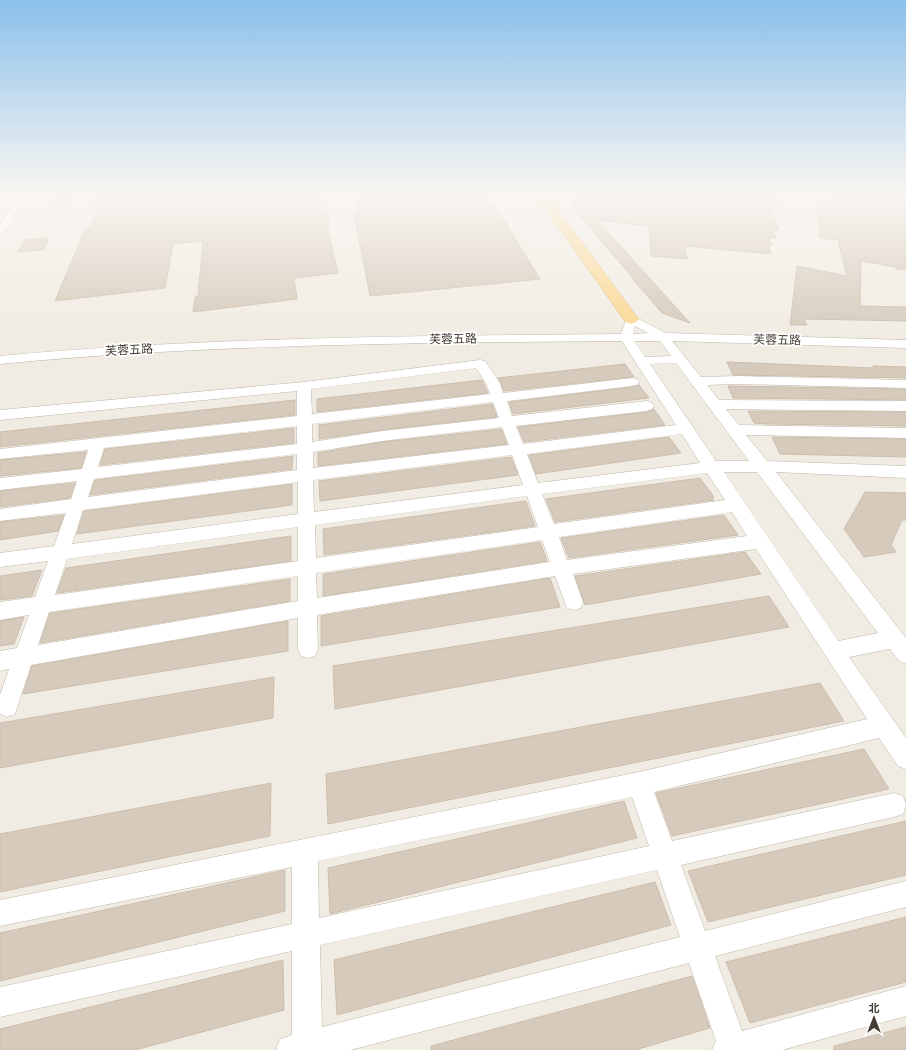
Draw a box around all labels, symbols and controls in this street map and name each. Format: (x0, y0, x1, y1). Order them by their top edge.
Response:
street label: 芙蓉五路 (429, 331, 477, 345)
street label: 芙蓉五路 (753, 332, 801, 346)
street label: 芙蓉五路 (105, 341, 153, 357)
north arrow (854, 998, 894, 1038)
text: 北 (869, 1001, 880, 1014)

